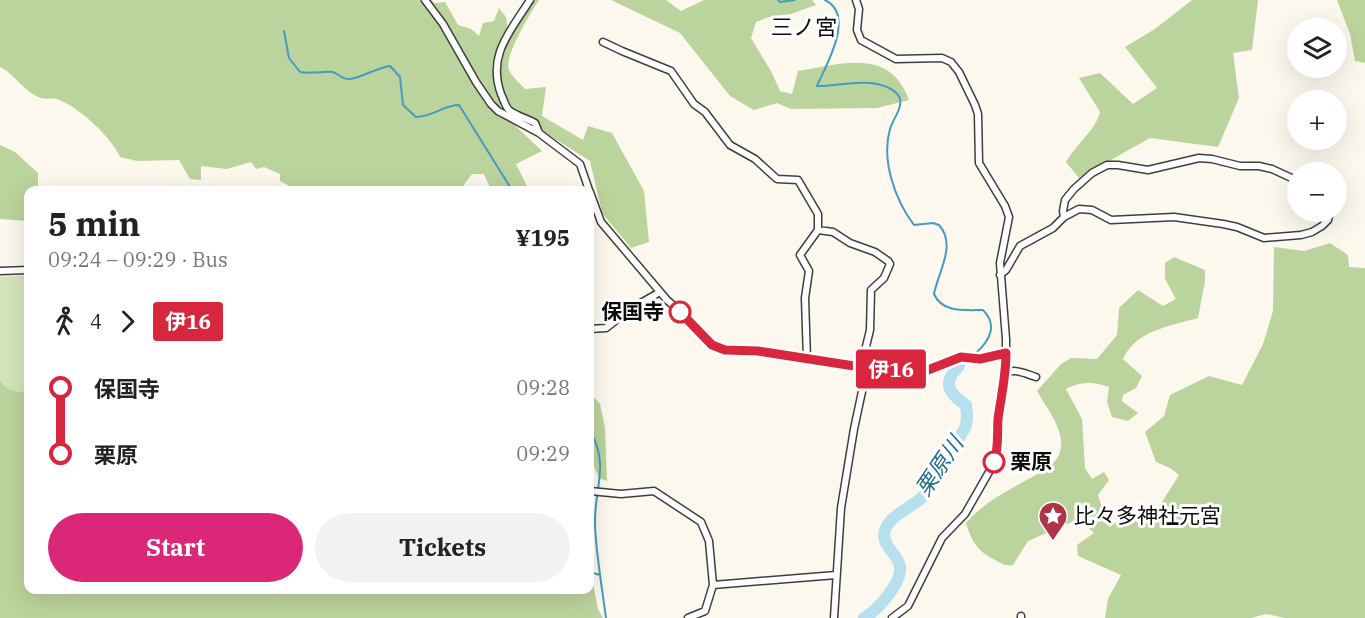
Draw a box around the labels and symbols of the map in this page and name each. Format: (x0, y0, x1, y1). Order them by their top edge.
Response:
district label: 三ノ宮 (771, 12, 837, 41)
place label: 保国寺 (601, 297, 664, 325)
marker: 保国寺 (669, 301, 691, 323)
line badge: 伊16 (856, 350, 926, 388)
water label: 栗原川 (908, 429, 970, 501)
place label: 栗原 (1010, 447, 1052, 475)
marker: 栗原 (983, 451, 1005, 473)
place icon: 比々多神社元宮 (1037, 500, 1069, 542)
place label: 比々多神社元宮 (1074, 501, 1221, 529)

